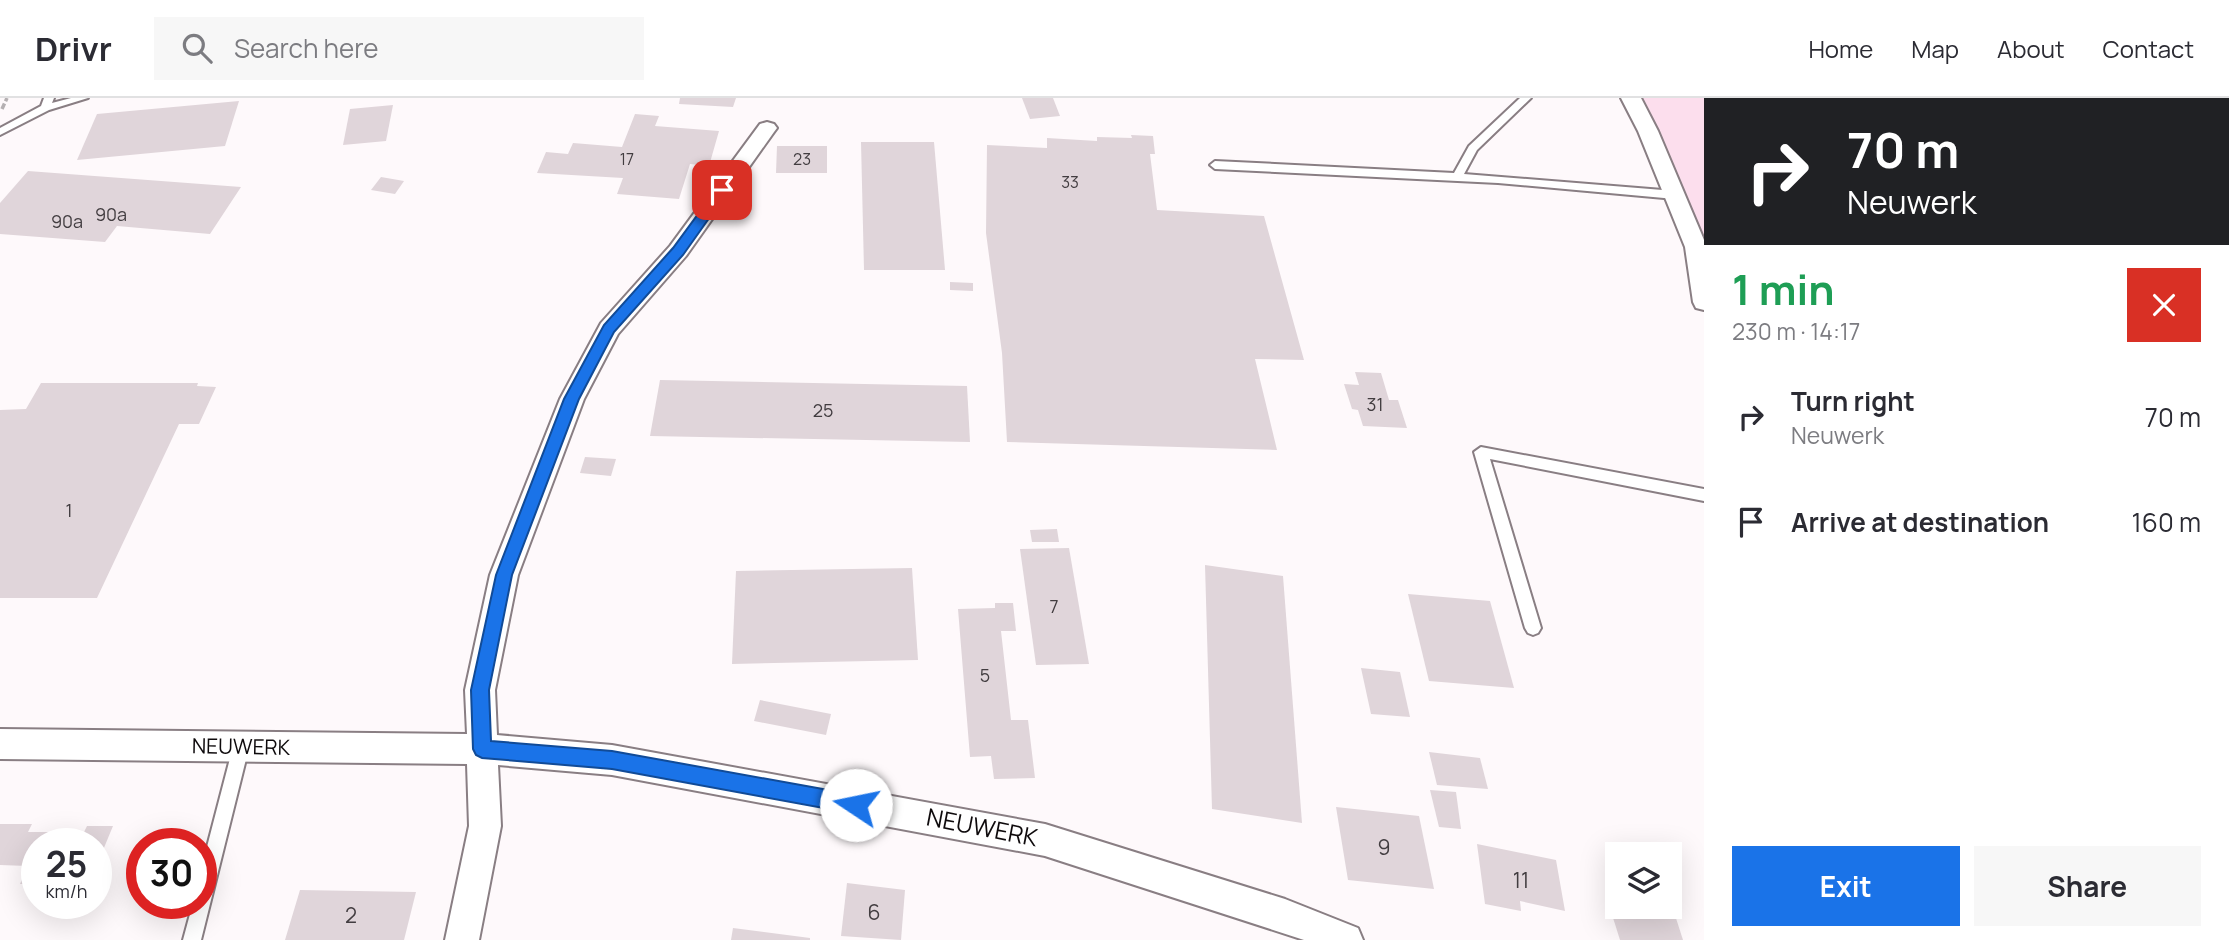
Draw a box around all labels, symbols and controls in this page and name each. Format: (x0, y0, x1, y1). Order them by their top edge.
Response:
search box (154, 17, 644, 80)
text: Drivr (35, 26, 112, 71)
icon: search (178, 29, 216, 67)
text: Search here (234, 30, 378, 66)
text: Home (1808, 32, 1873, 65)
text: Map (1911, 32, 1959, 65)
text: About (1997, 32, 2065, 65)
text: Contact (2103, 32, 2194, 65)
text: 70 m (1847, 116, 1959, 183)
icon: right (1732, 126, 1823, 217)
house number: 17 (620, 148, 634, 170)
house number: 23 (793, 148, 811, 170)
pin (692, 160, 752, 220)
icon: arrive (703, 171, 741, 209)
house number: 33 (1061, 171, 1079, 193)
text: Neuwerk (1847, 180, 1977, 224)
house number: 90a (95, 202, 127, 226)
house number: 90a (51, 209, 83, 233)
text: 1 min (1732, 260, 1835, 318)
button: close (2127, 268, 2201, 342)
text: 230 m · 14:17 (1732, 315, 1860, 347)
text: Turn right (1791, 383, 1915, 419)
house number: 31 (1367, 392, 1383, 416)
house number: 25 (813, 398, 833, 422)
icon: right (1732, 398, 1770, 436)
text: 70 m (2145, 399, 2201, 435)
text: Neuwerk (1791, 419, 1884, 451)
house number: 1 (65, 498, 73, 522)
icon: arrive (1732, 503, 1770, 541)
text: Arrive at destination (1791, 504, 2049, 540)
text: 160 m (2132, 504, 2201, 540)
house number: 7 (1049, 594, 1059, 618)
house number: 5 (980, 663, 990, 687)
street label: NEUWERK (192, 731, 291, 761)
position arrow (819, 768, 893, 842)
street label: NEUWERK (924, 800, 1041, 854)
speed limit sign: 30 (126, 828, 217, 919)
house number: 9 (1377, 833, 1391, 861)
text: 25 (46, 840, 87, 888)
map controls (1605, 842, 1682, 919)
button: layers (1605, 842, 1682, 919)
button: Exit (1732, 846, 1960, 926)
button: Share (1974, 846, 2201, 926)
house number: 11 (1513, 866, 1529, 894)
text: km/h (46, 879, 87, 903)
house number: 6 (867, 898, 881, 926)
house number: 2 (345, 901, 357, 929)

